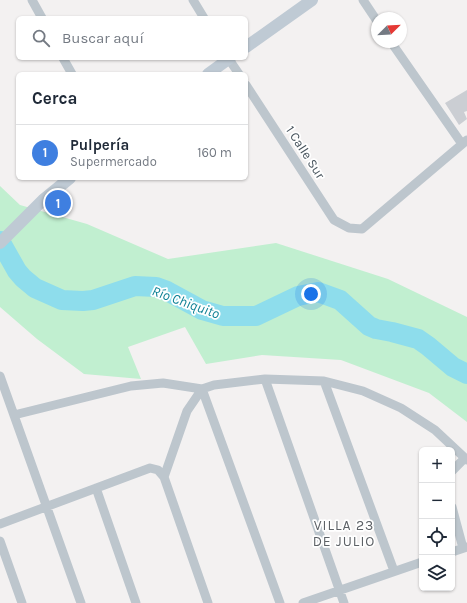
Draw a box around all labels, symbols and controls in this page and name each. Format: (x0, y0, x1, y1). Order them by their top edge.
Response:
north arrow (371, 12, 407, 48)
search box (16, 16, 248, 60)
icon: search (30, 27, 52, 49)
text: Buscar aquí (62, 29, 144, 47)
text: Cerca (32, 88, 77, 108)
street label: 1 Calle Sur (283, 123, 328, 182)
text: Pulpería (70, 136, 129, 154)
text: 1 (43, 145, 47, 160)
text: 160 m (197, 145, 232, 160)
text: Supermercado (70, 154, 157, 169)
pin: 1 (45, 188, 71, 218)
water label: Río Chiquito (150, 282, 222, 323)
your location (301, 284, 321, 304)
map controls (419, 447, 455, 591)
button: + (419, 447, 455, 483)
button: − (419, 483, 455, 519)
district label: VILLA 23 DE JULIO (313, 517, 375, 550)
button: locate (419, 519, 455, 555)
button: layers (419, 555, 455, 591)

